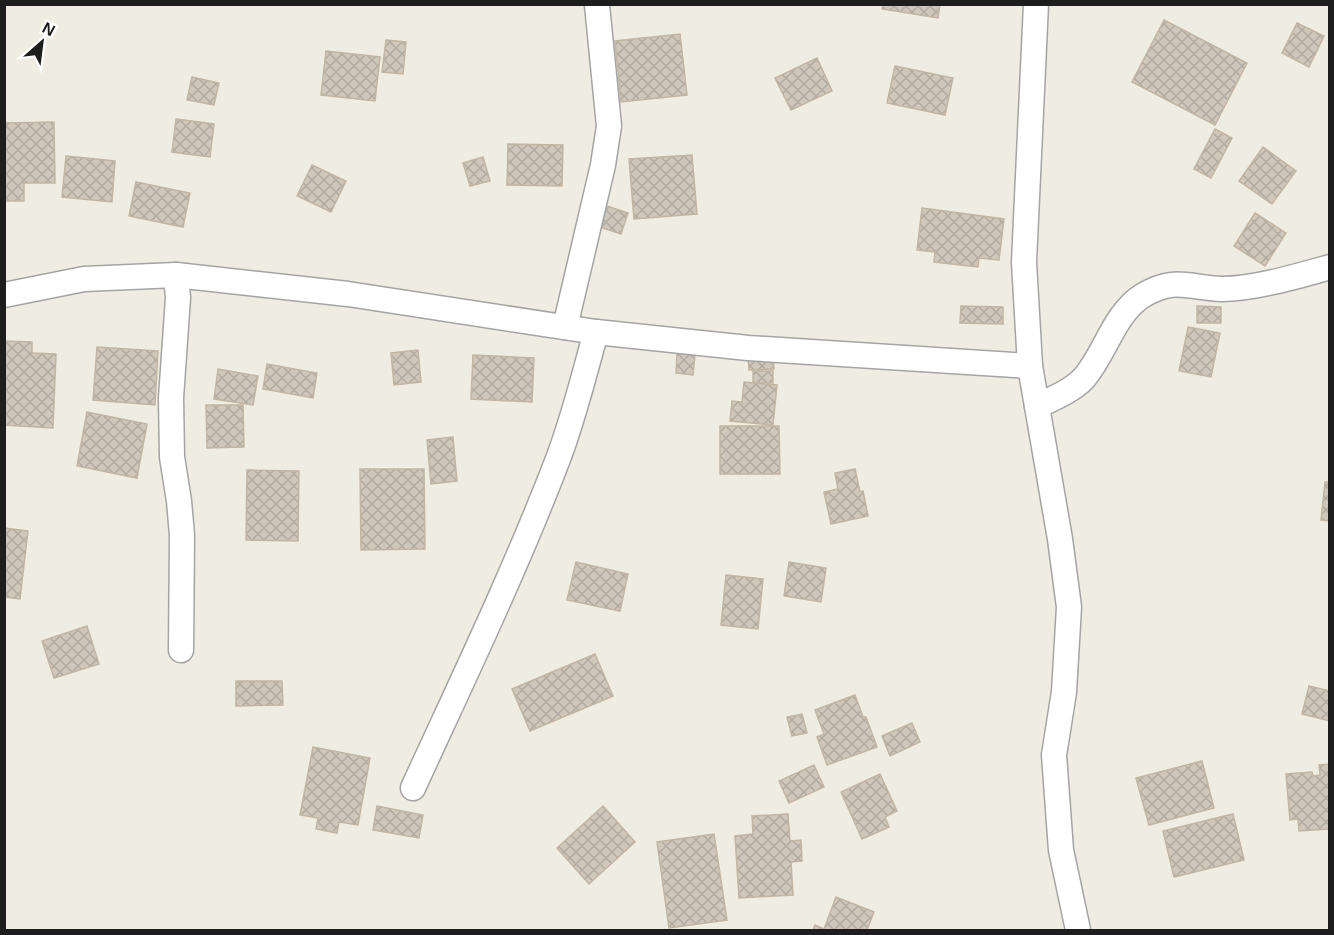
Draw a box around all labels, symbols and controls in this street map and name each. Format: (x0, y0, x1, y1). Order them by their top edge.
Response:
north arrow (12, 12, 72, 72)
text: N (40, 19, 58, 39)

